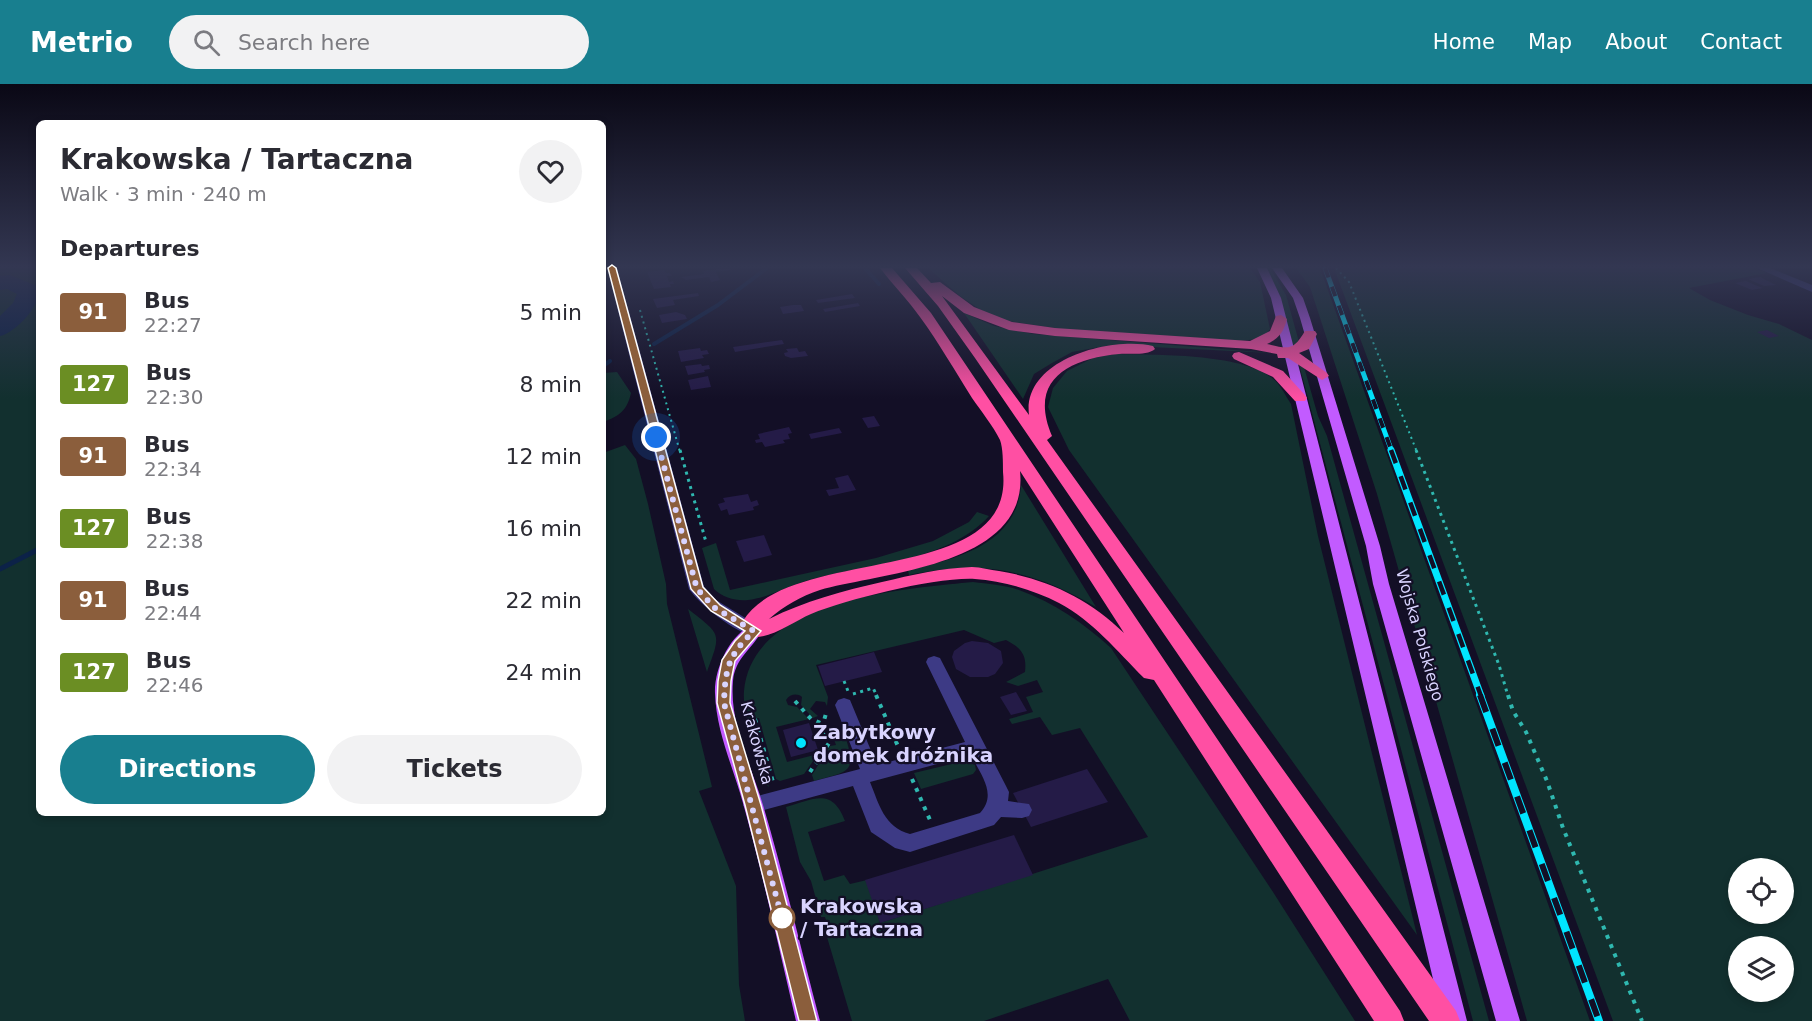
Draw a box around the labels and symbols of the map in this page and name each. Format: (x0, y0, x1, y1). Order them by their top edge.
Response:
your location (641, 422, 671, 452)
street label: Wojska Polskiego (1392, 567, 1448, 703)
street label: Krakowska (737, 699, 777, 787)
place label: Zabytkowy domek dróżnika (813, 720, 993, 767)
marker: Zabytkowy domek dróżnika (794, 736, 808, 750)
place label: Krakowska / Tartaczna (800, 894, 923, 941)
marker: Krakowska / Tartaczna (769, 905, 795, 931)

